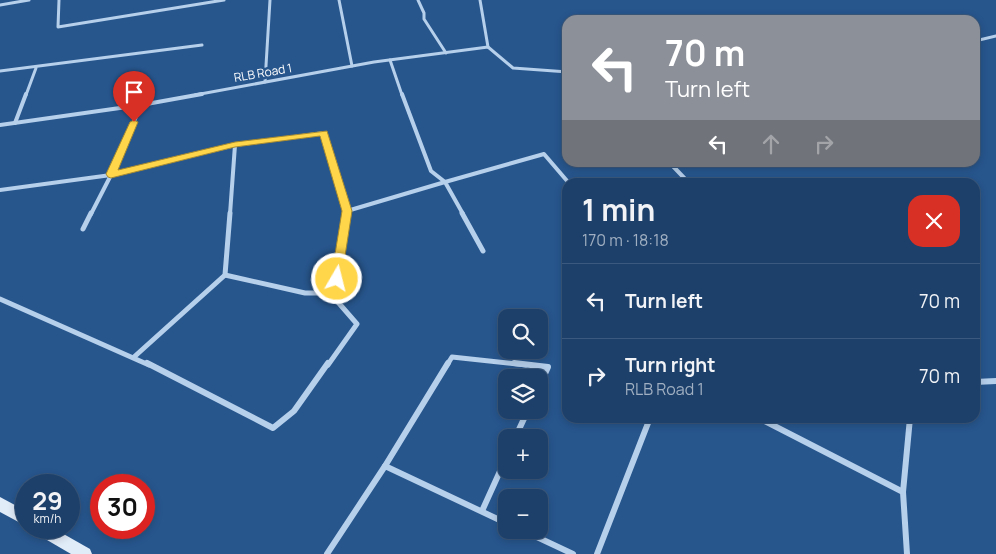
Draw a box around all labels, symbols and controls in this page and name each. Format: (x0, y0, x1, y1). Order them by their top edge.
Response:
text: 70 m (665, 29, 745, 77)
icon: left (582, 35, 647, 100)
street label: RLB Road 1 (232, 59, 293, 86)
pin (113, 71, 155, 122)
text: Turn left (665, 74, 750, 104)
icon: arrive (120, 78, 148, 106)
icon: left (704, 130, 732, 158)
icon: ahead (757, 130, 785, 158)
icon: right (810, 130, 838, 158)
text: 1 min (582, 189, 655, 230)
button: close (908, 195, 960, 247)
text: 170 m · 18:18 (582, 229, 669, 251)
position arrow (310, 252, 362, 304)
icon: left (582, 287, 610, 315)
text: Turn left (625, 288, 703, 314)
text: 70 m (919, 288, 960, 314)
map controls (498, 309, 548, 539)
button: search (498, 309, 548, 359)
text: Turn right (625, 352, 715, 378)
icon: right (582, 362, 610, 390)
text: 70 m (919, 363, 960, 389)
button: layers (498, 369, 548, 419)
text: RLB Road 1 (625, 378, 704, 400)
button: + (498, 429, 548, 479)
speed limit sign: 30 (90, 474, 155, 539)
text: 29 (32, 483, 63, 518)
button: − (498, 489, 548, 539)
text: km/h (34, 510, 61, 527)

